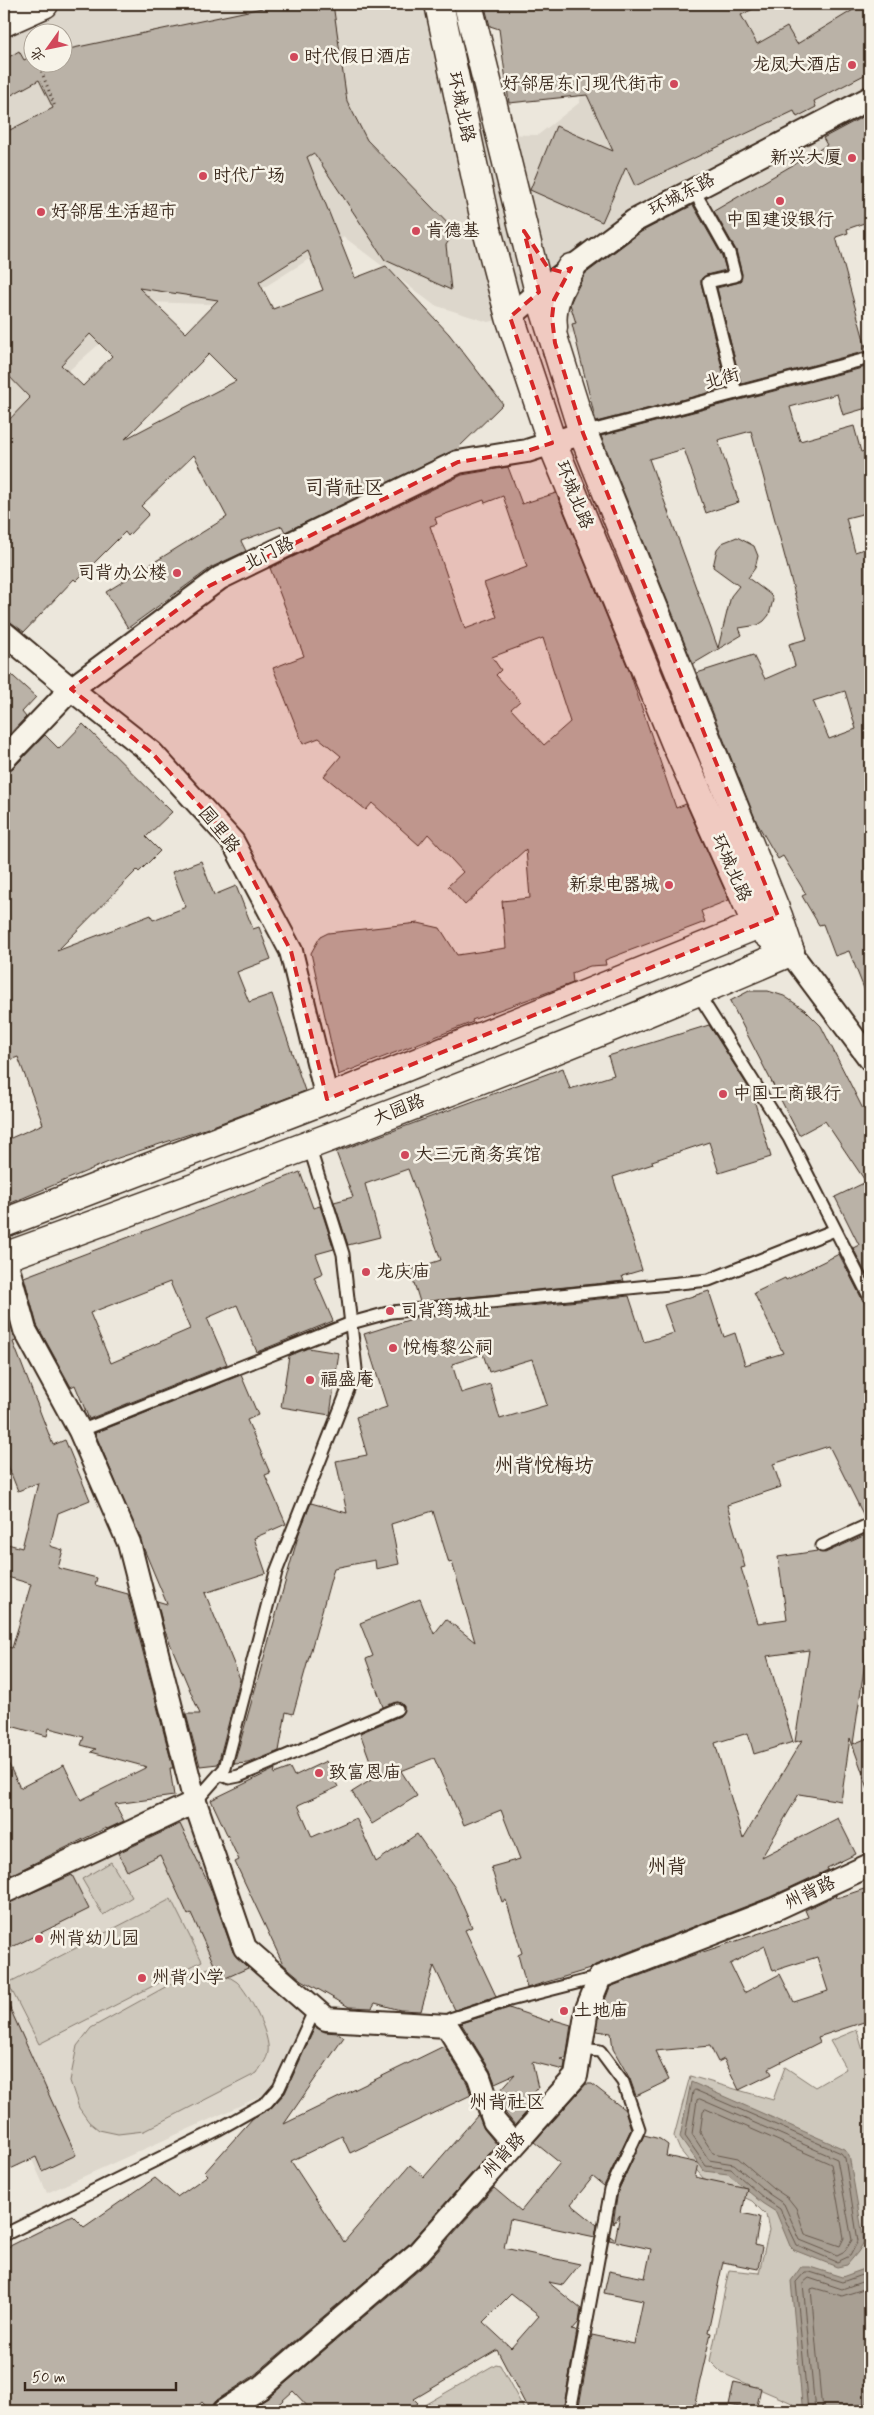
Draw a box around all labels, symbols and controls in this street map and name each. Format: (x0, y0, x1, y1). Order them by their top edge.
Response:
north arrow (22, 22, 72, 72)
text: 北 (27, 44, 49, 65)
place label: 时代假日酒店 (304, 45, 412, 69)
marker: 时代假日酒店 (288, 51, 300, 63)
place label: 龙凤大酒店 (752, 53, 842, 77)
marker: 龙凤大酒店 (846, 59, 858, 71)
street label: 环城北路 (442, 69, 480, 145)
place label: 好邻居东门现代街市 (502, 72, 664, 96)
marker: 好邻居东门现代街市 (668, 78, 680, 90)
place label: 新兴大厦 (770, 146, 842, 170)
marker: 新兴大厦 (846, 152, 858, 164)
place label: 时代广场 (213, 164, 285, 188)
street label: 环城东路 (645, 168, 719, 222)
marker: 时代广场 (197, 170, 209, 182)
marker: 中国建设银行 (774, 195, 786, 207)
place label: 好邻居生活超市 (51, 200, 177, 224)
marker: 好邻居生活超市 (35, 206, 47, 218)
place label: 中国建设银行 (726, 208, 834, 232)
place label: 肯德基 (426, 219, 480, 243)
marker: 肯德基 (410, 225, 422, 237)
street label: 北街 (702, 363, 742, 395)
street label: 环城北路 (549, 457, 599, 533)
district label: 司背社区 (304, 475, 384, 502)
street label: 北门路 (239, 531, 299, 577)
place label: 司背办公楼 (77, 561, 167, 585)
marker: 司背办公楼 (171, 567, 183, 579)
street label: 园里路 (193, 801, 245, 859)
street label: 环城北路 (705, 830, 757, 906)
place label: 新泉电器城 (569, 873, 659, 897)
marker: 新泉电器城 (663, 879, 675, 891)
place label: 中国工商银行 (733, 1082, 841, 1106)
marker: 中国工商银行 (717, 1088, 729, 1100)
street label: 大园路 (369, 1089, 429, 1131)
place label: 大三元商务宾馆 (415, 1143, 541, 1167)
marker: 大三元商务宾馆 (399, 1149, 411, 1161)
place label: 龙庆庙 (376, 1260, 430, 1284)
marker: 龙庆庙 (360, 1266, 372, 1278)
place label: 司背筠城址 (400, 1299, 490, 1323)
marker: 司背筠城址 (384, 1305, 396, 1317)
place label: 悦梅黎公祠 (403, 1336, 493, 1360)
marker: 悦梅黎公祠 (387, 1342, 399, 1354)
place label: 福盛庵 (320, 1368, 374, 1392)
marker: 福盛庵 (304, 1374, 316, 1386)
district label: 州背悦梅坊 (494, 1453, 594, 1480)
place label: 致富恩庙 (329, 1761, 401, 1785)
marker: 致富恩庙 (313, 1767, 325, 1779)
district label: 州背 (647, 1854, 687, 1881)
street label: 州背路 (780, 1871, 840, 1915)
place label: 州背幼儿园 (49, 1927, 139, 1951)
marker: 州背幼儿园 (33, 1933, 45, 1945)
place label: 州背小学 (152, 1966, 224, 1990)
marker: 州背小学 (136, 1972, 148, 1984)
place label: 土地庙 (574, 1999, 628, 2023)
marker: 土地庙 (558, 2005, 570, 2017)
district label: 州背社区 (469, 2090, 545, 2115)
street label: 州背路 (477, 2127, 531, 2183)
scale bar (25, 2360, 176, 2392)
text: 50 m (32, 2368, 66, 2388)

